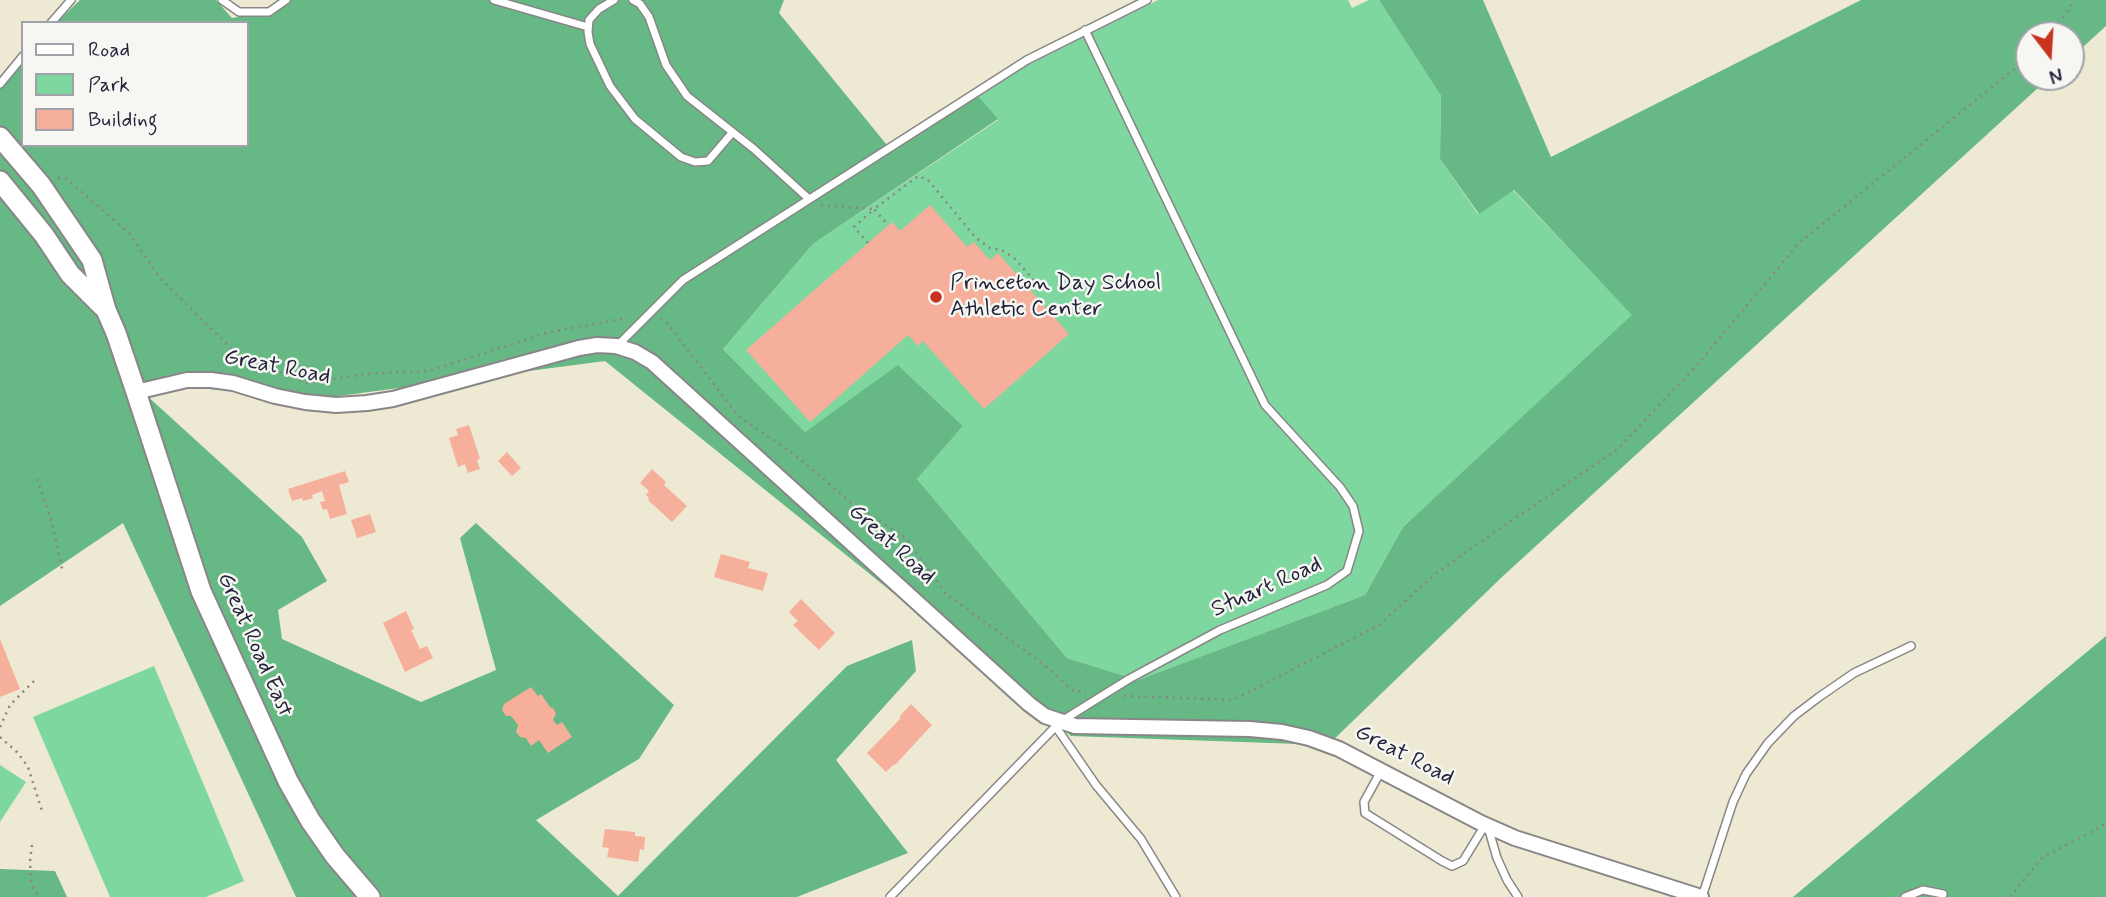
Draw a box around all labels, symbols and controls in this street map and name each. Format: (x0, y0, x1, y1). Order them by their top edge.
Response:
legend (21, 21, 248, 147)
north arrow (2015, 21, 2085, 91)
text: Road (88, 36, 130, 64)
text: N (2046, 61, 2065, 88)
text: Park (88, 71, 130, 99)
text: Building (88, 106, 158, 134)
place label: Princeton Day School Athletic Center (950, 270, 1161, 324)
marker: Princeton Day School Athletic Center (928, 289, 944, 305)
street label: Great Road (221, 344, 333, 392)
street label: Great Road (842, 499, 940, 591)
street label: Stuart Road (1208, 551, 1326, 625)
street label: Great Road East (210, 569, 298, 721)
street label: Great Road (1350, 719, 1458, 793)

